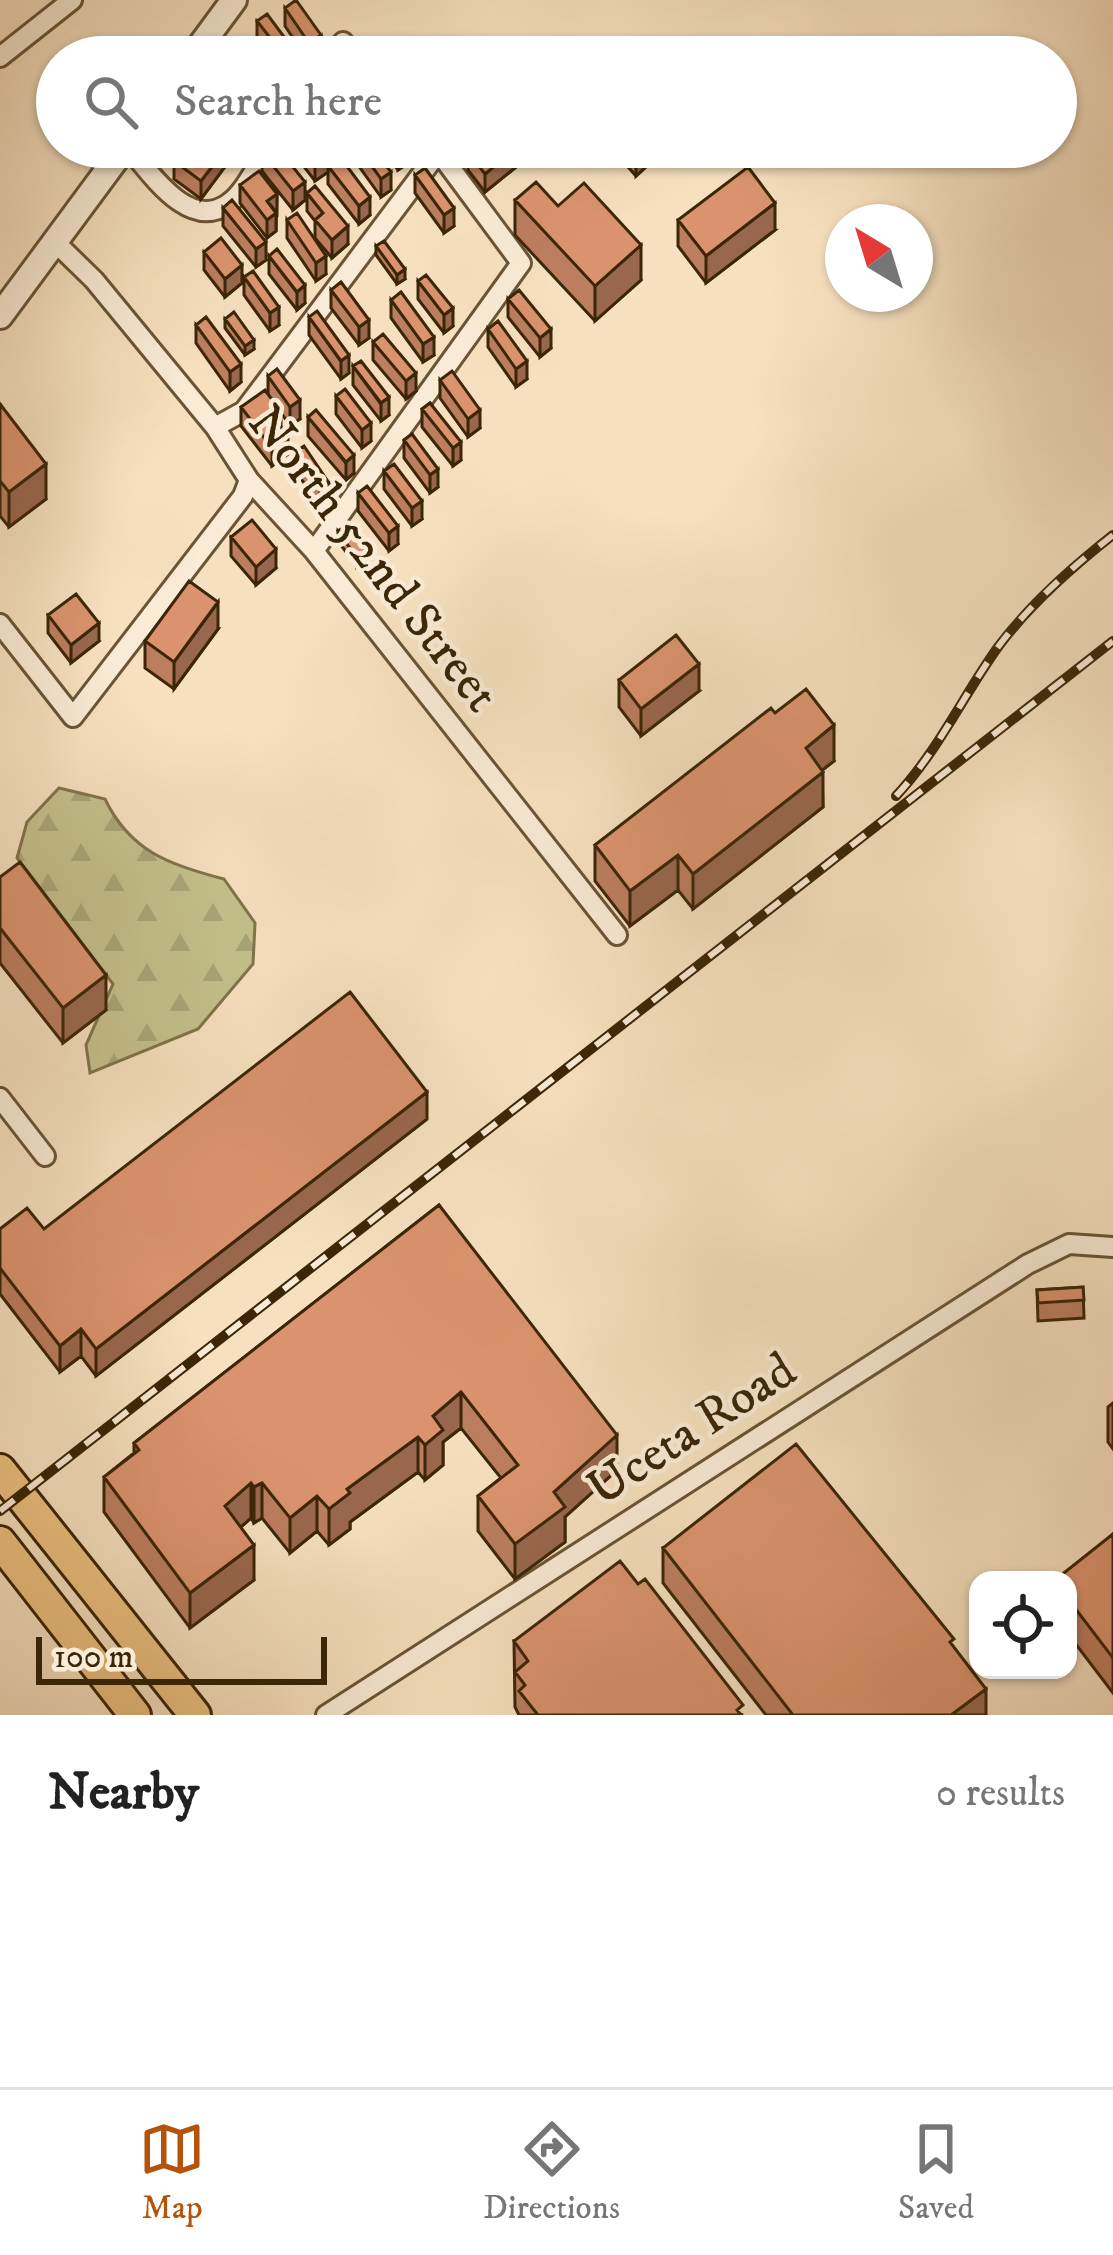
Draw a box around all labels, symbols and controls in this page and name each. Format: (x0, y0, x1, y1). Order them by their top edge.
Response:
search box (36, 36, 1077, 168)
icon: search (78, 69, 144, 135)
text: Search here (174, 74, 382, 130)
north arrow (825, 204, 933, 312)
street label: North 52nd Street (233, 393, 513, 725)
street label: Uceta Road (576, 1339, 809, 1521)
map controls (969, 1571, 1077, 1679)
button: locate (969, 1571, 1077, 1679)
scale bar (36, 1631, 327, 1684)
text: 100 m (54, 1637, 133, 1678)
text: Nearby (48, 1761, 199, 1825)
text: 0 results (936, 1769, 1065, 1818)
tab: Map (139, 2116, 205, 2229)
tab: Directions (483, 2116, 620, 2229)
tab: Saved (898, 2116, 974, 2229)

